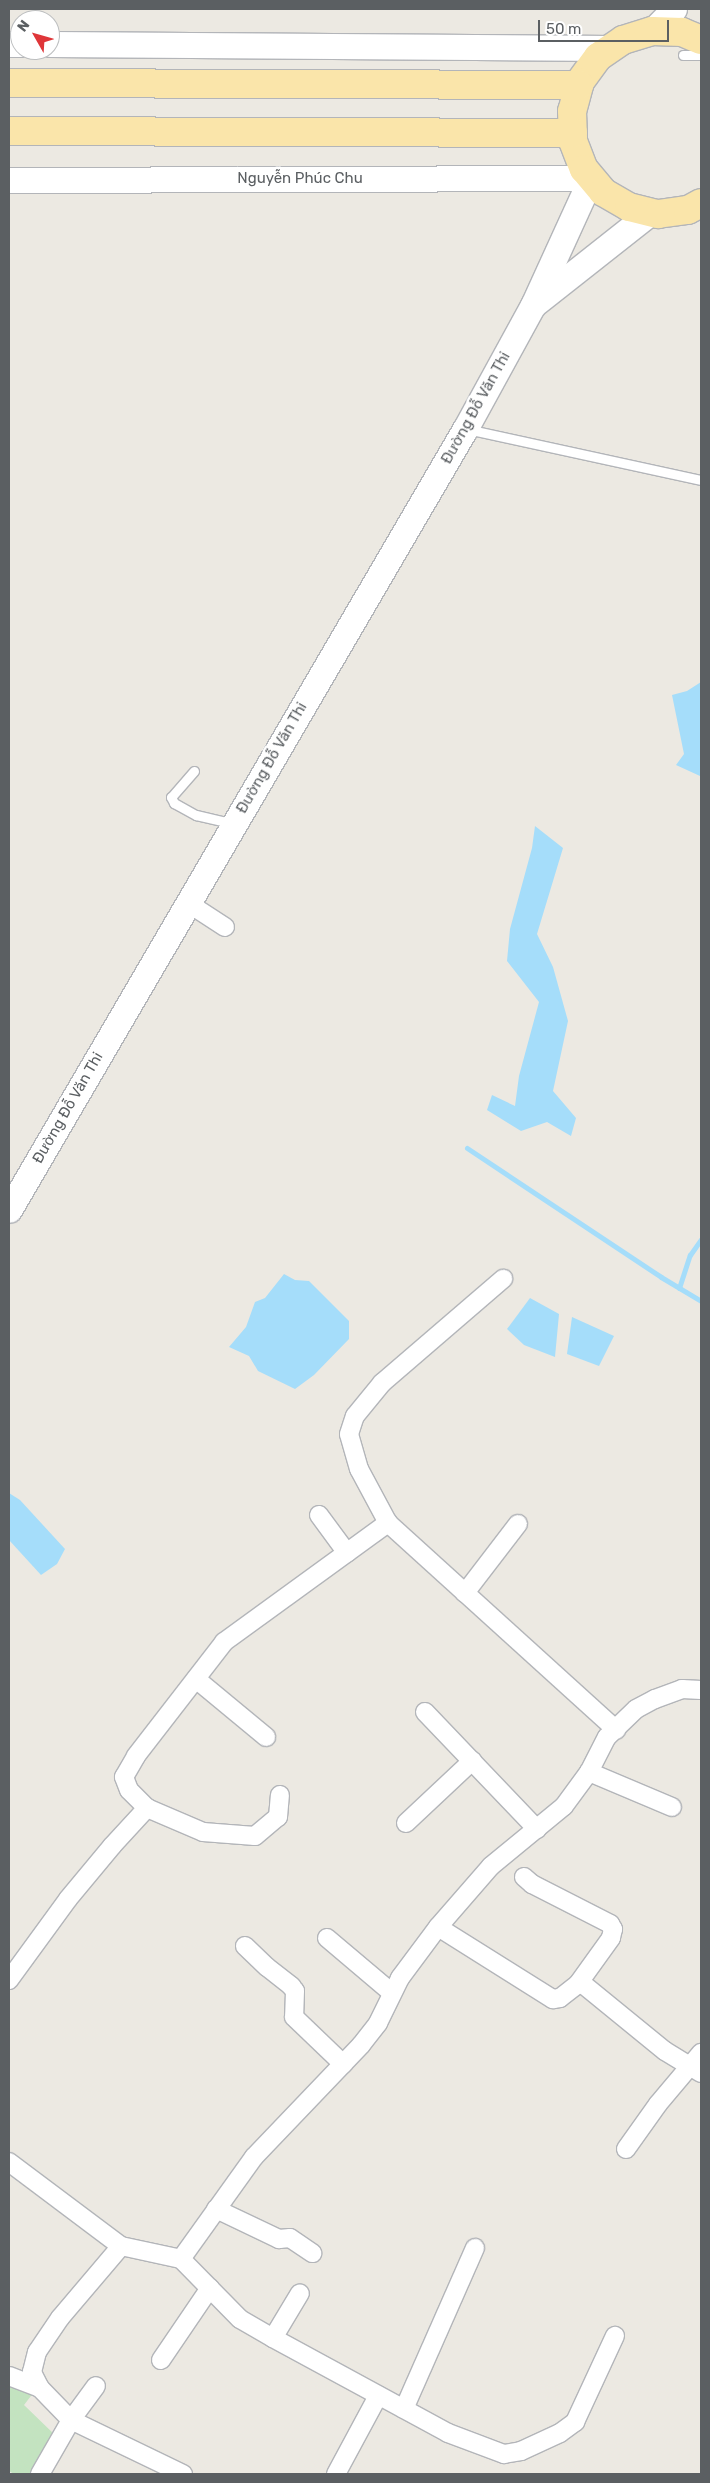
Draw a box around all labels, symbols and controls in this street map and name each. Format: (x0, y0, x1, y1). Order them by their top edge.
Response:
north arrow (10, 10, 60, 60)
scale bar (540, 10, 671, 42)
text: N (14, 17, 33, 35)
text: 50 m (546, 20, 581, 38)
street label: Nguyễn Phúc Chu (237, 170, 363, 188)
street label: Đường Đỗ Văn Thi (438, 349, 514, 467)
street label: Đường Đỗ Văn Thi (233, 699, 311, 817)
street label: Đường Đỗ Văn Thi (29, 1049, 107, 1167)

